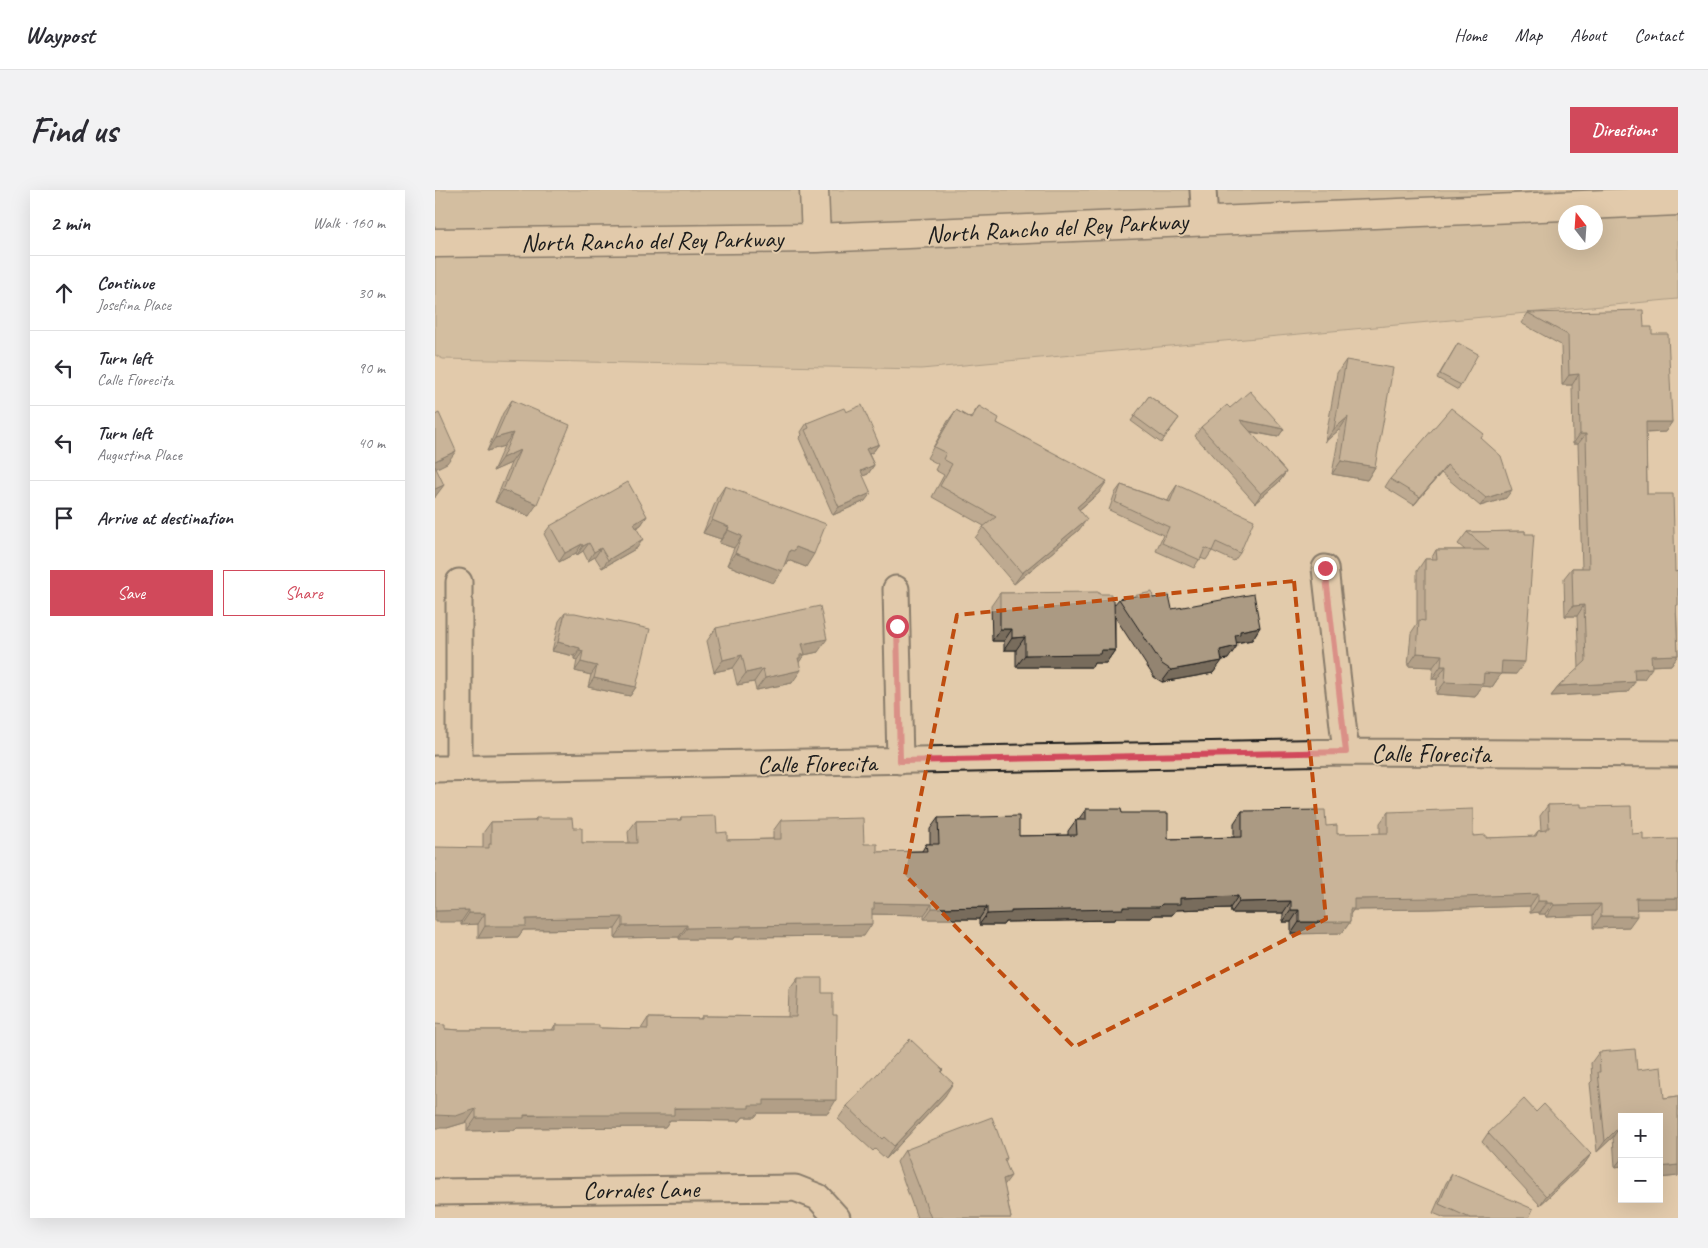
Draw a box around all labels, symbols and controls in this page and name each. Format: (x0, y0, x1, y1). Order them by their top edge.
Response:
text: Waypost (25, 20, 95, 50)
text: Home (1454, 24, 1487, 46)
text: Map (1515, 24, 1542, 46)
text: About (1570, 24, 1606, 46)
text: Contact (1634, 24, 1683, 46)
button: Directions (1570, 107, 1678, 153)
text: Find us (30, 108, 117, 153)
street label: North Rancho del Rey Parkway (925, 205, 1191, 251)
north arrow (1558, 205, 1603, 250)
text: 2 min (50, 210, 90, 236)
text: Walk · 160 m (313, 213, 385, 233)
street label: North Rancho del Rey Parkway (521, 223, 786, 259)
text: Continue (97, 271, 154, 295)
icon: ahead (50, 279, 78, 307)
text: 30 m (358, 283, 385, 303)
text: Josefina Place (97, 295, 171, 315)
text: Turn left (97, 346, 152, 370)
icon: left (50, 354, 78, 382)
text: 90 m (358, 358, 385, 378)
text: Calle Florecita (97, 370, 173, 390)
text: Turn left (97, 421, 152, 445)
icon: left (50, 429, 78, 457)
text: 40 m (358, 433, 385, 453)
text: Augustina Place (97, 445, 182, 465)
icon: arrive (50, 504, 78, 532)
text: Arrive at destination (97, 506, 233, 530)
route end (1314, 557, 1337, 580)
button: Save (50, 570, 213, 616)
button: Share (223, 570, 385, 616)
route start (886, 615, 909, 638)
street label: Calle Florecita (1371, 738, 1493, 770)
street label: Calle Florecita (757, 747, 880, 781)
map controls (1618, 1113, 1663, 1203)
button: + (1618, 1113, 1663, 1158)
button: − (1618, 1158, 1663, 1203)
street label: Corrales Lane (582, 1173, 701, 1207)

